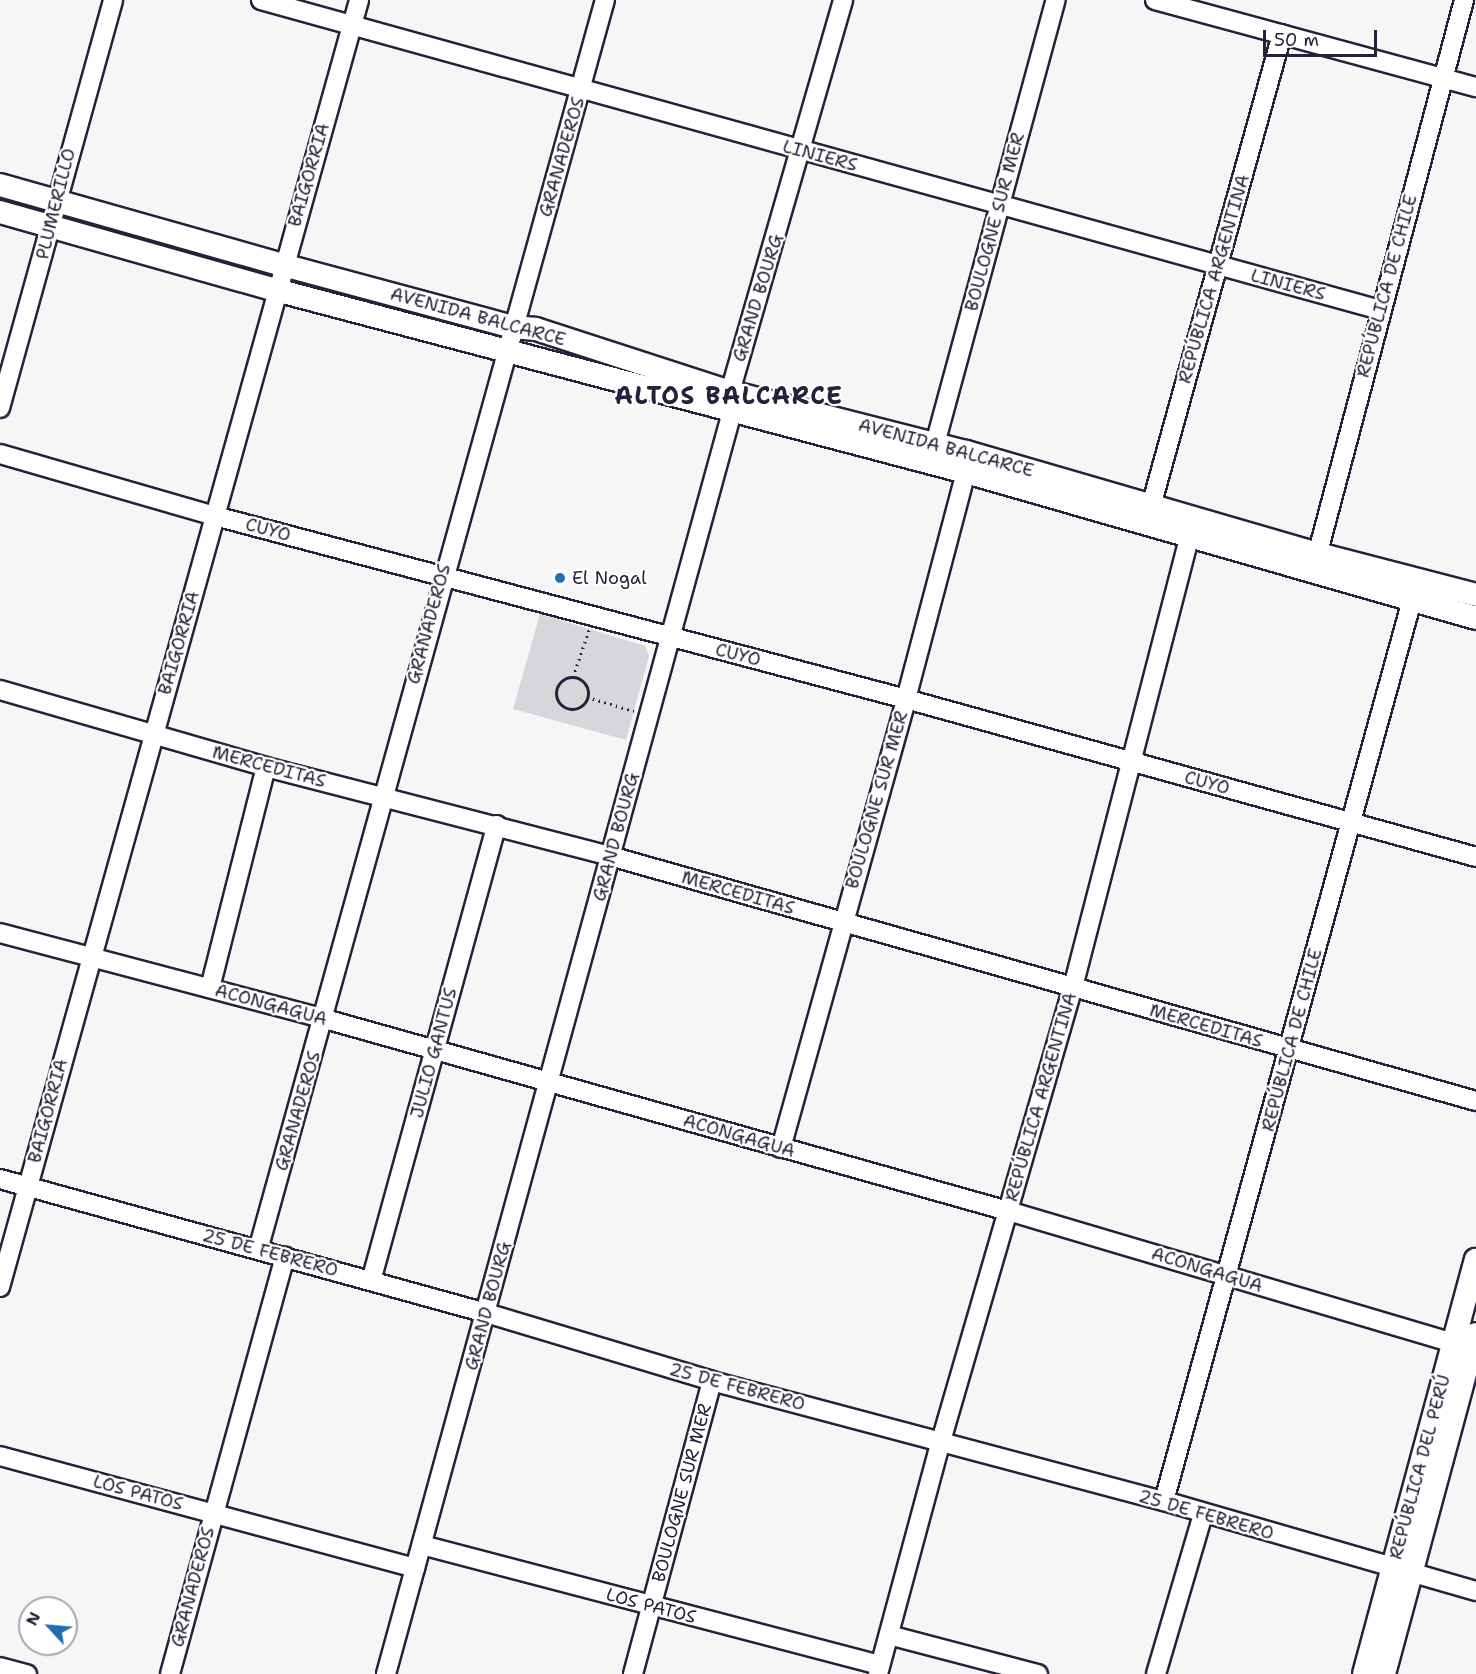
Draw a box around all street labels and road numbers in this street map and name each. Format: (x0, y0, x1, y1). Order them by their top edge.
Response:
street label: GRANADEROS (535, 95, 589, 219)
street label: BAIGORRIA (284, 121, 334, 229)
street label: BOULOGNE SUR MER (961, 130, 1029, 314)
street label: LINIERS (780, 136, 860, 176)
street label: PLUMERILLO (32, 146, 80, 262)
street label: REPÚBLICA ARGENTINA (1174, 172, 1254, 386)
street label: REPÚBLICA DE CHILE (1352, 192, 1422, 380)
street label: GRAND BOURG (728, 232, 788, 364)
street label: LINIERS (1248, 265, 1328, 305)
street label: AVENIDA BALCARCE (388, 283, 568, 351)
street label: AVENIDA BALCARCE (856, 414, 1036, 482)
street label: CUYO (243, 514, 293, 546)
street label: GRANADEROS (403, 562, 455, 686)
street label: BAIGORRIA (154, 589, 204, 697)
street label: CUYO (713, 639, 763, 671)
street label: BOULOGNE SUR MER (841, 709, 913, 891)
street label: MERCEDITAS (210, 742, 328, 792)
street label: CUYO (1182, 767, 1232, 799)
street label: GRAND BOURG (588, 770, 644, 904)
street label: MERCEDITAS (679, 867, 797, 919)
street label: REPÚBLICA DE CHILE (1257, 946, 1327, 1134)
street label: ACONGAGUA (212, 980, 330, 1030)
street label: JULIO GANTUS (406, 986, 462, 1120)
street label: REPÚBLICA ARGENTINA (1001, 990, 1081, 1204)
street label: MERCEDITAS (1147, 1000, 1265, 1052)
street label: GRANADEROS (271, 1049, 325, 1173)
street label: BAIGORRIA (24, 1057, 72, 1165)
street label: ACONGAGUA (681, 1110, 797, 1162)
street label: 25 DE FEBRERO (200, 1225, 340, 1281)
street label: GRAND BOURG (460, 1239, 516, 1373)
street label: ACONGAGUA (1149, 1243, 1265, 1297)
street label: 25 DE FEBRERO (667, 1359, 807, 1415)
street label: REPÚBLICA DEL PERÚ (1385, 1372, 1455, 1562)
street label: BOULOGNE SUR MER (648, 1401, 716, 1585)
street label: LOS PATOS (91, 1471, 185, 1515)
street label: 25 DE FEBRERO (1136, 1485, 1276, 1545)
street label: GRANADEROS (167, 1525, 219, 1649)
street label: LOS PATOS (604, 1584, 698, 1628)

